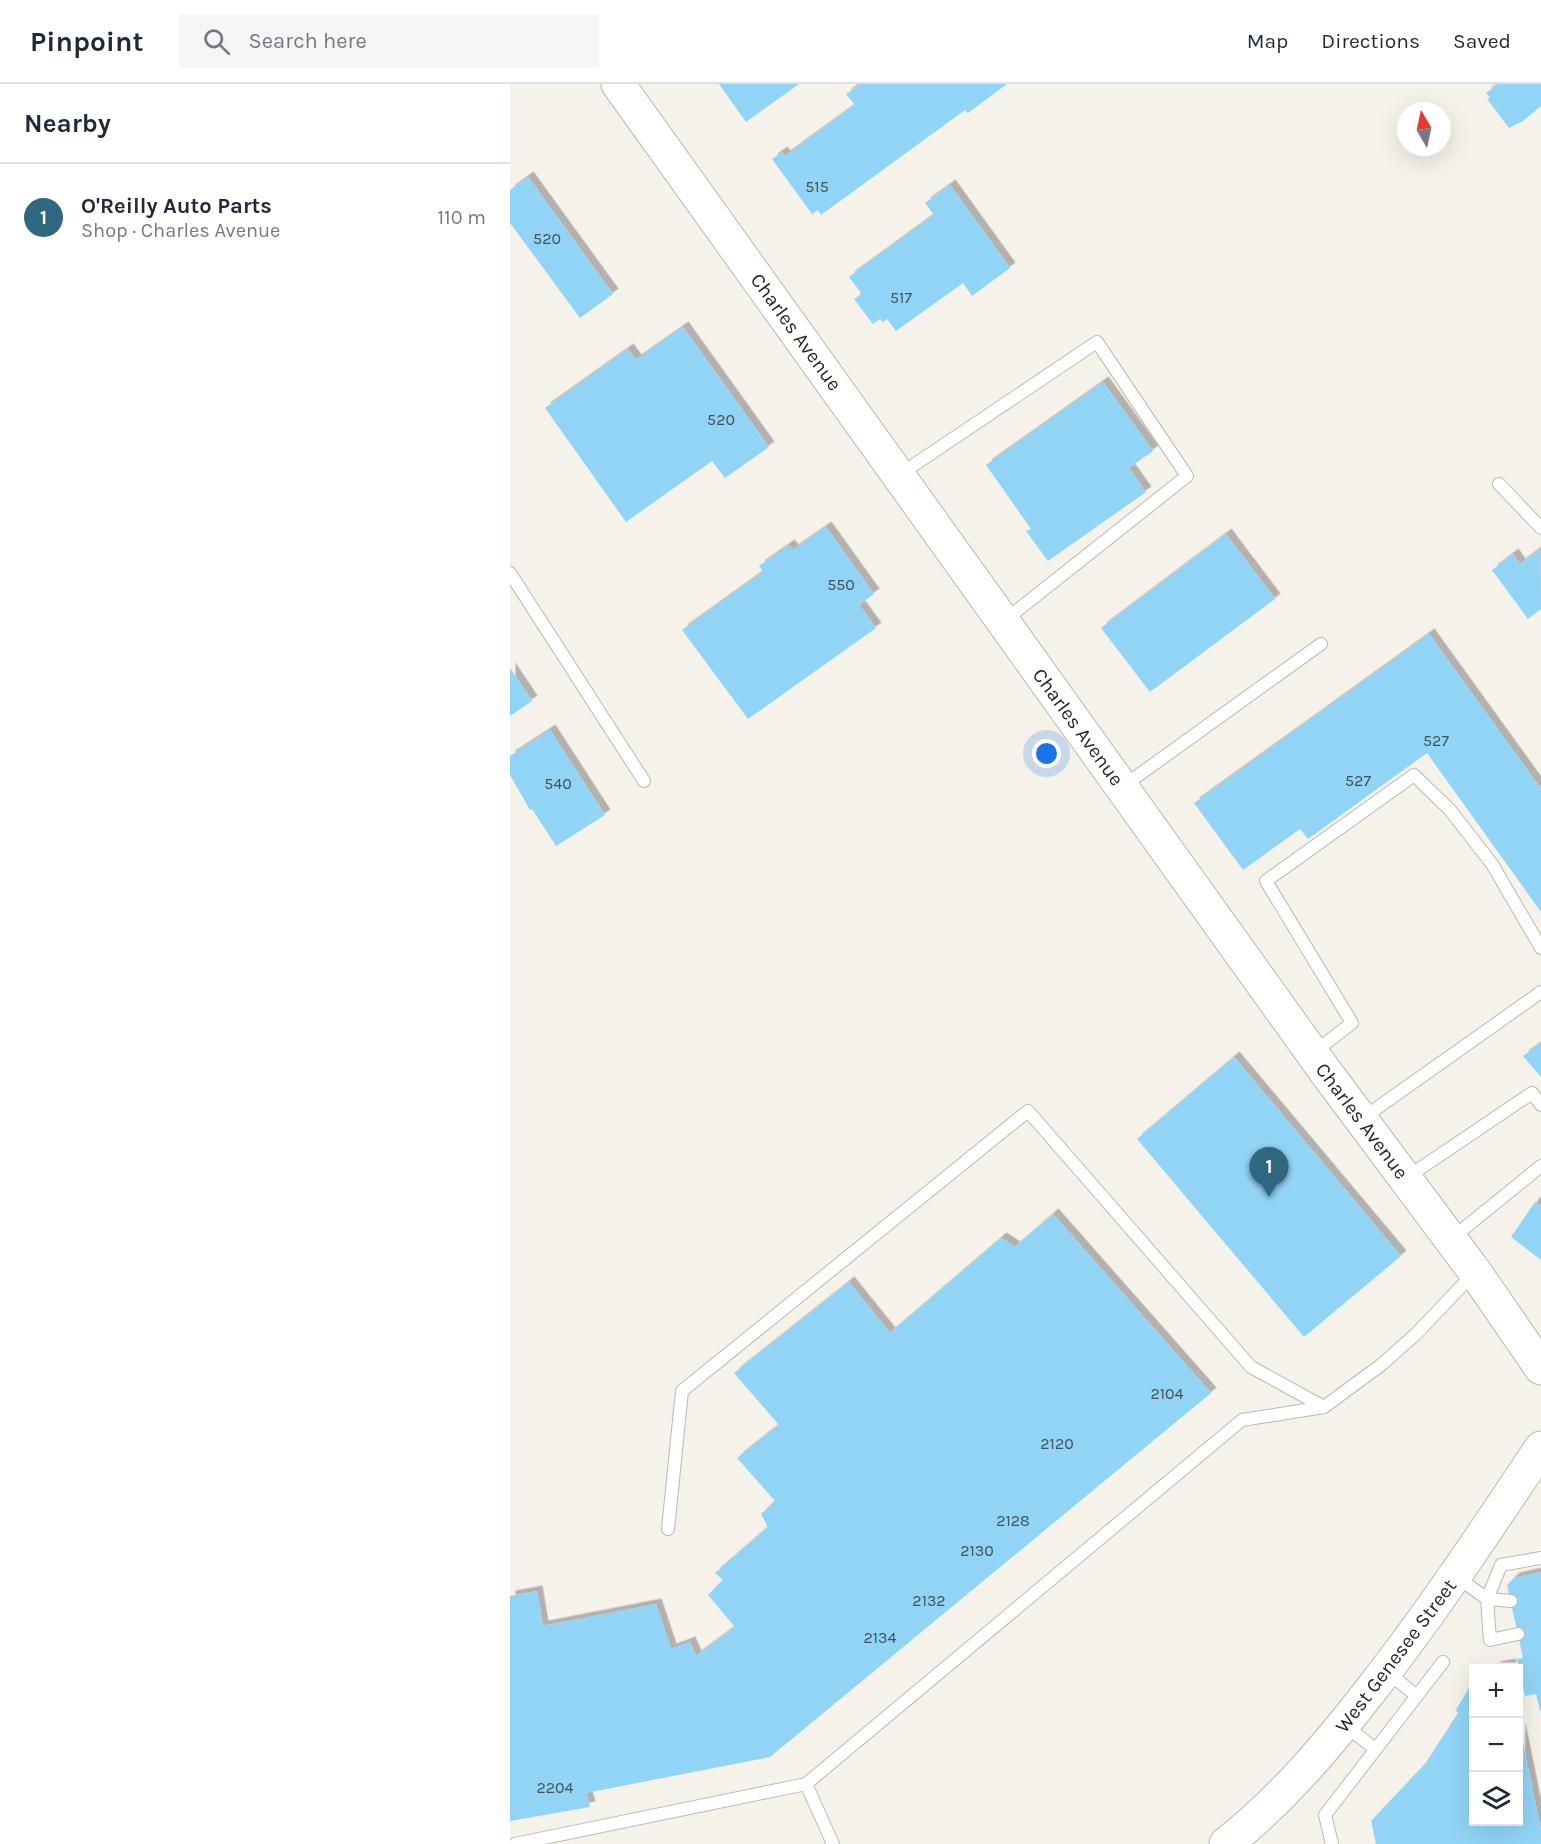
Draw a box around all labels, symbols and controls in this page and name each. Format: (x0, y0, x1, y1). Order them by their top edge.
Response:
search box (179, 14, 599, 68)
text: Pinpoint (30, 25, 143, 58)
icon: search (200, 25, 233, 58)
text: Search here (248, 28, 367, 54)
text: Map (1247, 29, 1288, 53)
text: Directions (1321, 29, 1420, 53)
text: Saved (1453, 29, 1511, 53)
north arrow (1397, 102, 1451, 156)
text: Nearby (24, 108, 111, 139)
house number: 515 (805, 177, 829, 196)
text: O'Reilly Auto Parts (81, 193, 272, 219)
text: 1 (40, 206, 47, 229)
text: 110 m (437, 206, 486, 229)
text: Shop · Charles Avenue (81, 219, 280, 242)
house number: 520 (533, 229, 561, 248)
street label: Charles Avenue (746, 269, 846, 395)
house number: 517 (890, 288, 912, 307)
house number: 520 (707, 410, 735, 429)
house number: 550 (827, 575, 855, 594)
street label: Charles Avenue (1028, 664, 1128, 790)
house number: 527 (1423, 731, 1449, 750)
your location (1032, 739, 1061, 768)
house number: 527 (1345, 771, 1371, 790)
house number: 540 (544, 774, 572, 793)
street label: Charles Avenue (1311, 1058, 1413, 1184)
pin: 1 (1250, 1148, 1288, 1197)
house number: 2104 (1151, 1384, 1184, 1403)
house number: 2120 (1040, 1434, 1074, 1453)
house number: 2128 (996, 1511, 1030, 1530)
house number: 2130 (960, 1541, 994, 1560)
street label: West Genesee Street (1331, 1574, 1462, 1737)
house number: 2132 (912, 1591, 946, 1610)
house number: 2134 (864, 1628, 897, 1647)
map controls (1469, 1664, 1523, 1826)
button: + (1469, 1664, 1523, 1718)
button: − (1469, 1718, 1523, 1772)
button: layers (1469, 1772, 1523, 1826)
house number: 2204 (537, 1778, 574, 1797)

